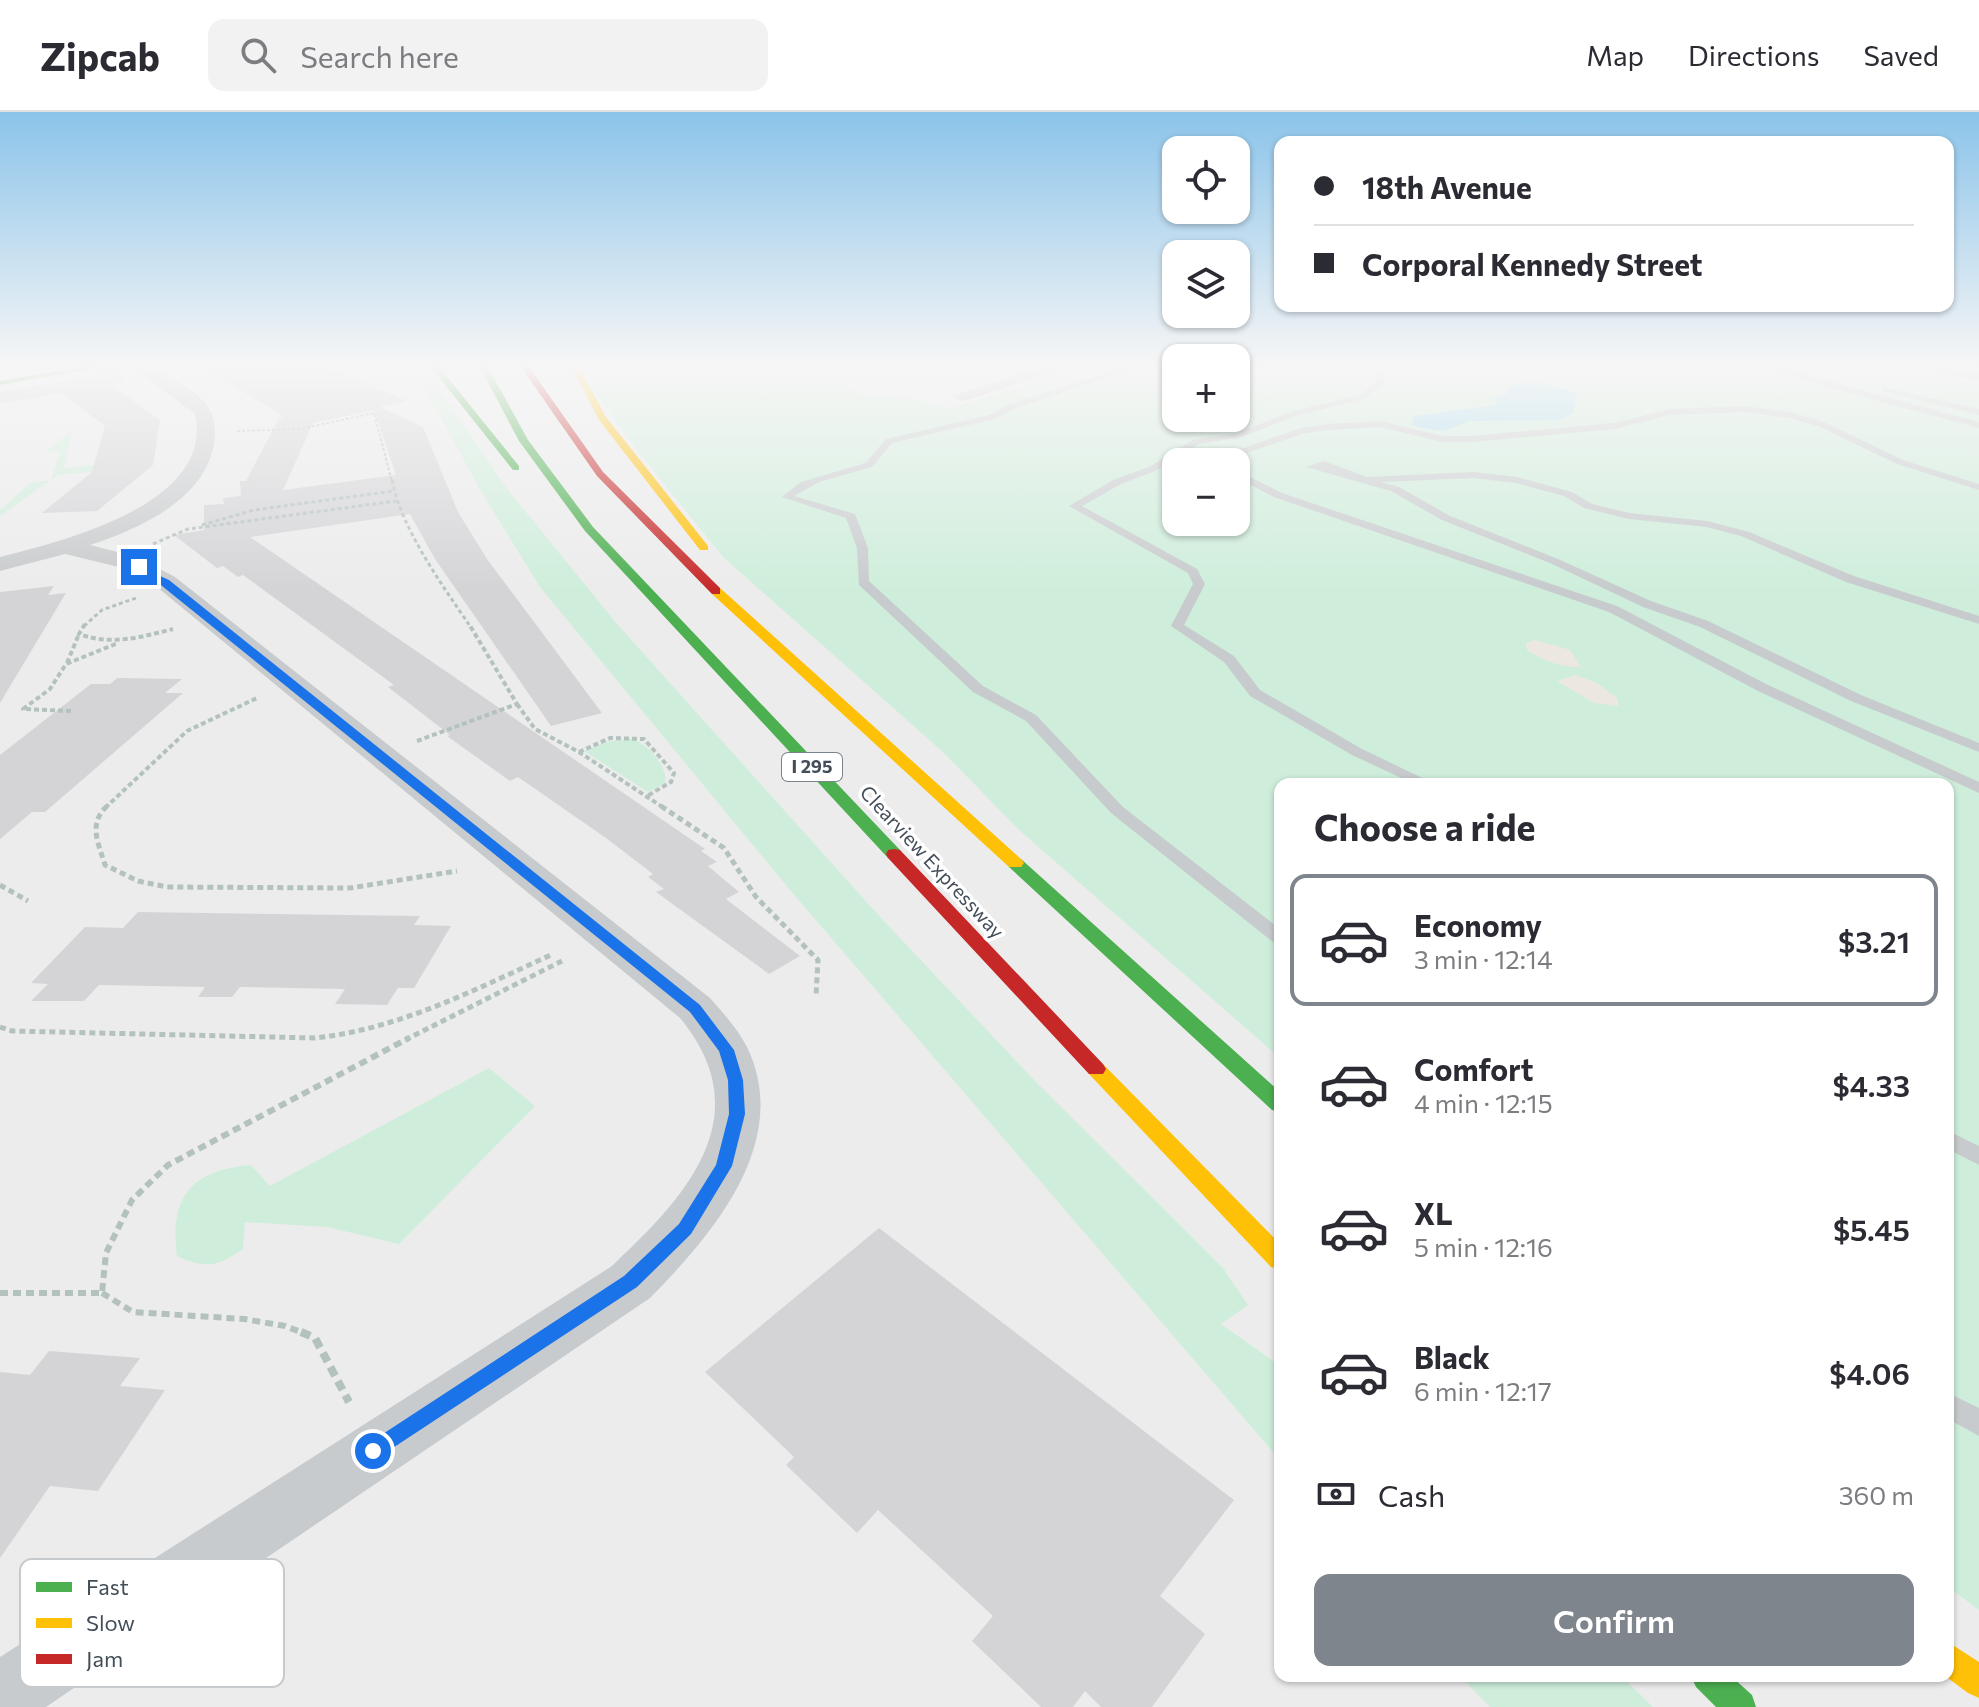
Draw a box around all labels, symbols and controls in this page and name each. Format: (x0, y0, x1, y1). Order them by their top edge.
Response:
search box (208, 19, 768, 91)
text: Zipcab (40, 32, 160, 79)
icon: search (236, 33, 280, 77)
text: Search here (300, 37, 459, 74)
text: Map (1586, 38, 1644, 72)
text: Directions (1688, 38, 1819, 72)
text: Saved (1863, 38, 1939, 72)
map controls (1162, 136, 1250, 536)
button: locate (1162, 136, 1250, 224)
text: 18th Avenue (1362, 168, 1532, 205)
button: layers (1162, 240, 1250, 328)
text: Corporal Kennedy Street (1362, 245, 1703, 282)
button: + (1162, 344, 1250, 432)
button: − (1162, 448, 1250, 536)
route end (121, 549, 157, 585)
road number: I 295 (782, 753, 842, 781)
street label: Clearview Expressway (856, 780, 1010, 943)
text: Choose a ride (1314, 804, 1535, 848)
icon: car (1318, 904, 1390, 976)
text: Economy (1414, 906, 1542, 943)
text: $3.21 (1838, 922, 1910, 959)
text: 3 min · 12:14 (1414, 943, 1553, 974)
icon: car (1318, 1048, 1390, 1120)
text: Comfort (1414, 1050, 1533, 1087)
text: $4.33 (1833, 1066, 1910, 1103)
text: 4 min · 12:15 (1414, 1087, 1553, 1118)
icon: car (1318, 1192, 1390, 1264)
text: XL (1414, 1194, 1453, 1231)
text: $5.45 (1833, 1210, 1910, 1247)
text: 5 min · 12:16 (1414, 1231, 1553, 1262)
icon: car (1318, 1336, 1390, 1408)
text: Black (1414, 1338, 1490, 1375)
text: $4.06 (1829, 1354, 1910, 1391)
text: 6 min · 12:17 (1414, 1375, 1552, 1406)
route start (355, 1433, 391, 1469)
icon: cash (1314, 1472, 1358, 1516)
text: Cash (1378, 1476, 1445, 1513)
text: 360 m (1839, 1479, 1914, 1510)
legend (20, 1559, 284, 1687)
text: Fast (86, 1573, 129, 1600)
button: Confirm (1314, 1574, 1914, 1666)
text: Slow (86, 1609, 135, 1636)
text: Jam (86, 1645, 123, 1672)

